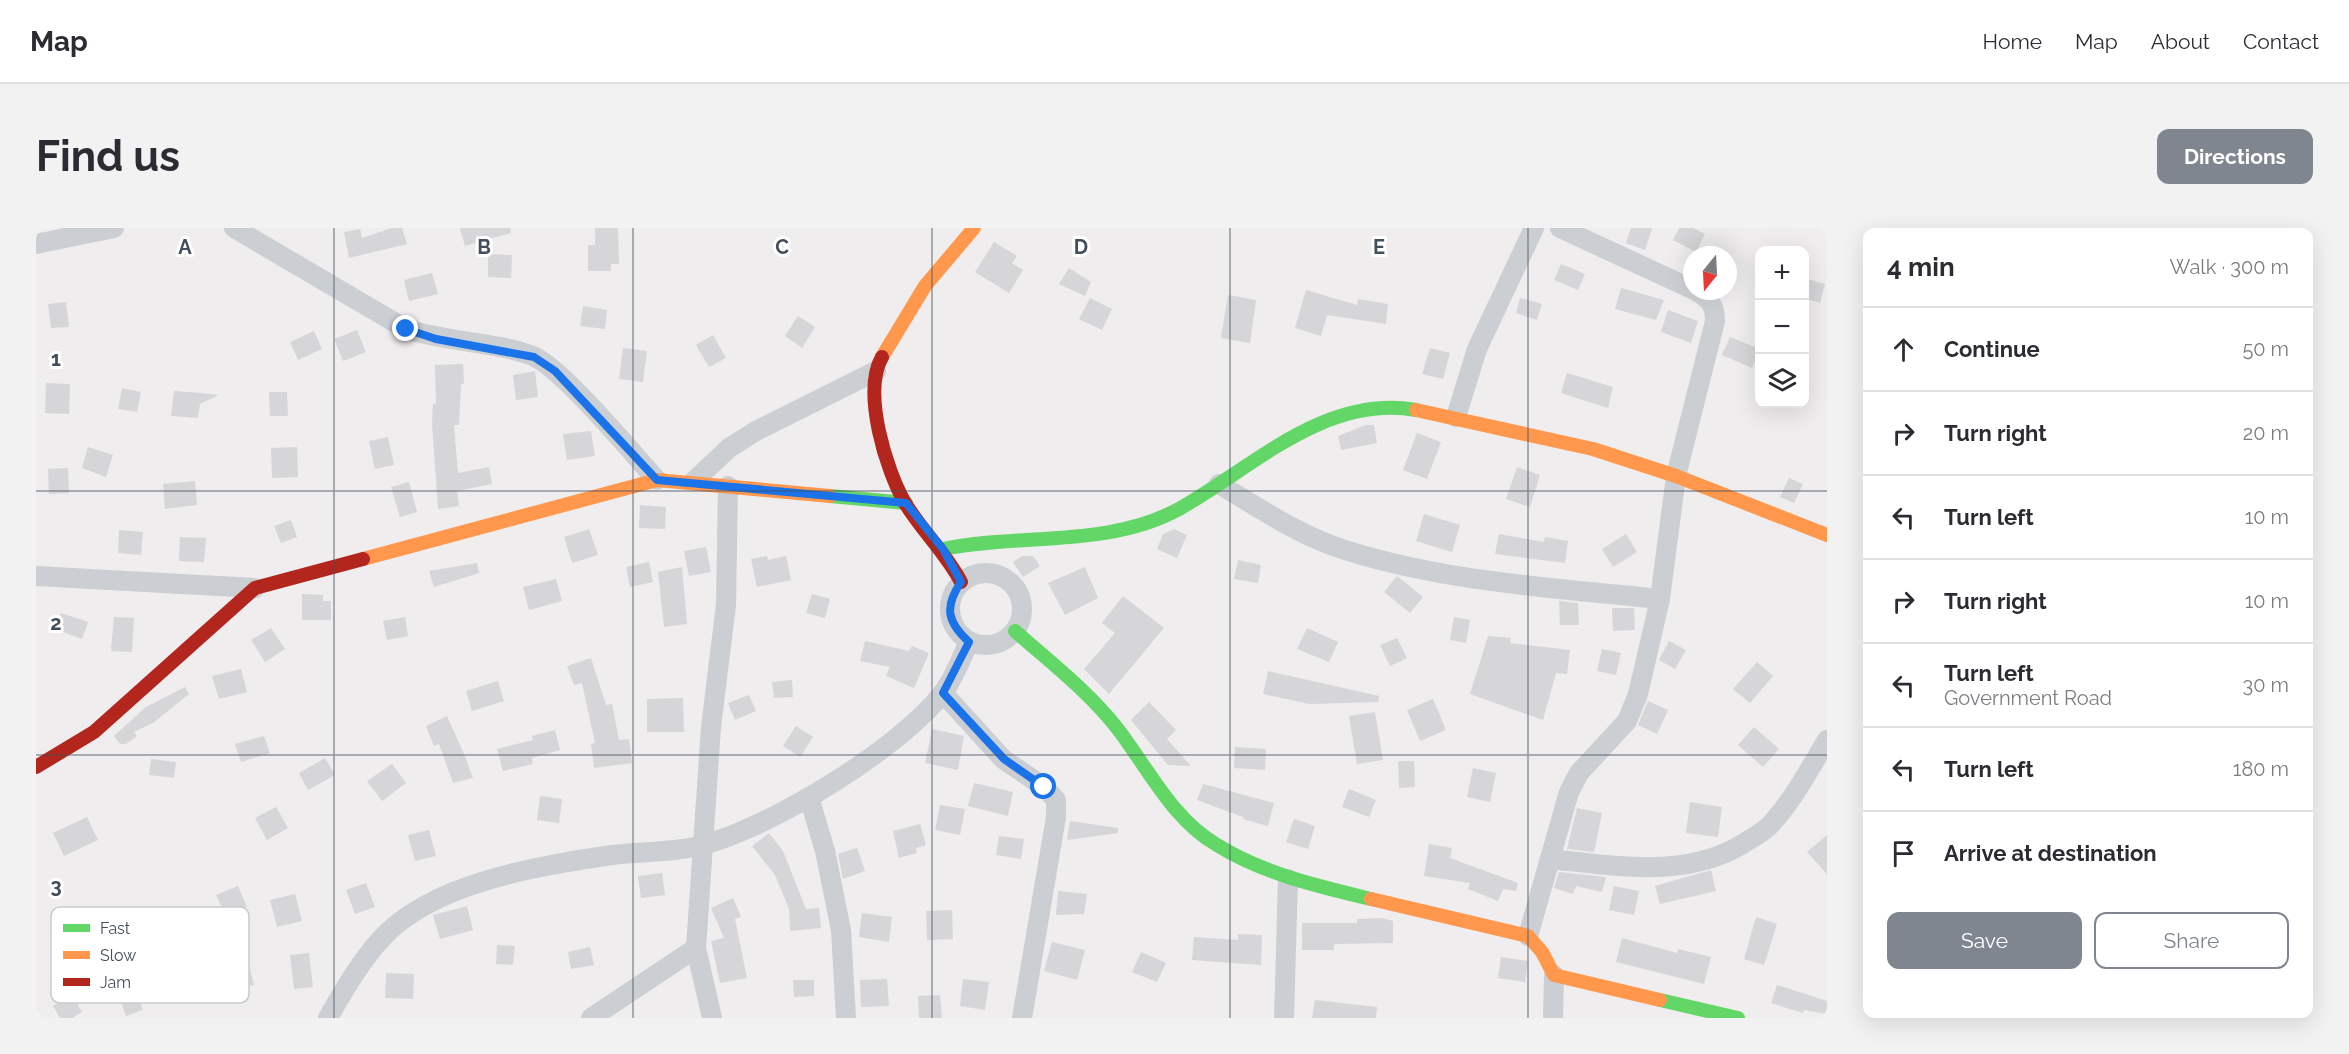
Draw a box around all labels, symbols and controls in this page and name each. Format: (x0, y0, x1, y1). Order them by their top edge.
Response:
text: Map (30, 25, 88, 58)
text: Home (1983, 29, 2042, 54)
text: Map (2075, 29, 2118, 54)
text: About (2151, 29, 2210, 54)
text: Contact (2243, 29, 2319, 54)
button: Directions (2157, 129, 2313, 184)
text: Find us (36, 132, 180, 181)
text: A (178, 235, 192, 259)
text: B (477, 235, 491, 259)
text: C (775, 235, 789, 259)
text: D (1074, 235, 1088, 259)
text: E (1373, 235, 1385, 259)
north arrow (1683, 246, 1737, 300)
map controls (1755, 246, 1809, 408)
button: + (1755, 246, 1809, 300)
text: 4 min (1887, 252, 1955, 282)
text: Walk · 300 m (2170, 255, 2289, 279)
button: − (1755, 300, 1809, 354)
route end (392, 315, 418, 341)
icon: ahead (1887, 333, 1920, 366)
text: Continue (1944, 336, 2040, 362)
text: 50 m (2242, 337, 2289, 361)
text: 1 (51, 347, 61, 371)
button: layers (1755, 354, 1809, 408)
icon: right (1887, 417, 1920, 450)
text: Turn right (1944, 420, 2047, 446)
text: 20 m (2243, 421, 2289, 445)
icon: left (1887, 501, 1920, 534)
text: Turn left (1944, 504, 2034, 530)
text: 10 m (2245, 505, 2289, 529)
icon: right (1887, 585, 1920, 618)
text: Turn right (1944, 588, 2047, 614)
text: 10 m (2245, 589, 2289, 613)
text: 2 (50, 611, 62, 635)
text: Turn left (1944, 660, 2034, 686)
icon: left (1887, 669, 1920, 702)
text: 30 m (2243, 673, 2289, 697)
text: Government Road (1944, 686, 2112, 710)
icon: left (1887, 753, 1920, 786)
text: Turn left (1944, 756, 2034, 782)
text: 180 m (2233, 757, 2289, 781)
route start (1030, 773, 1056, 799)
icon: arrive (1887, 837, 1920, 870)
text: Arrive at destination (1944, 840, 2157, 866)
text: 3 (50, 874, 62, 898)
legend (51, 907, 249, 1003)
button: Save (1887, 912, 2082, 969)
button: Share (2094, 912, 2289, 969)
text: Fast (100, 919, 131, 938)
text: Slow (100, 946, 136, 965)
text: Jam (100, 973, 131, 992)

